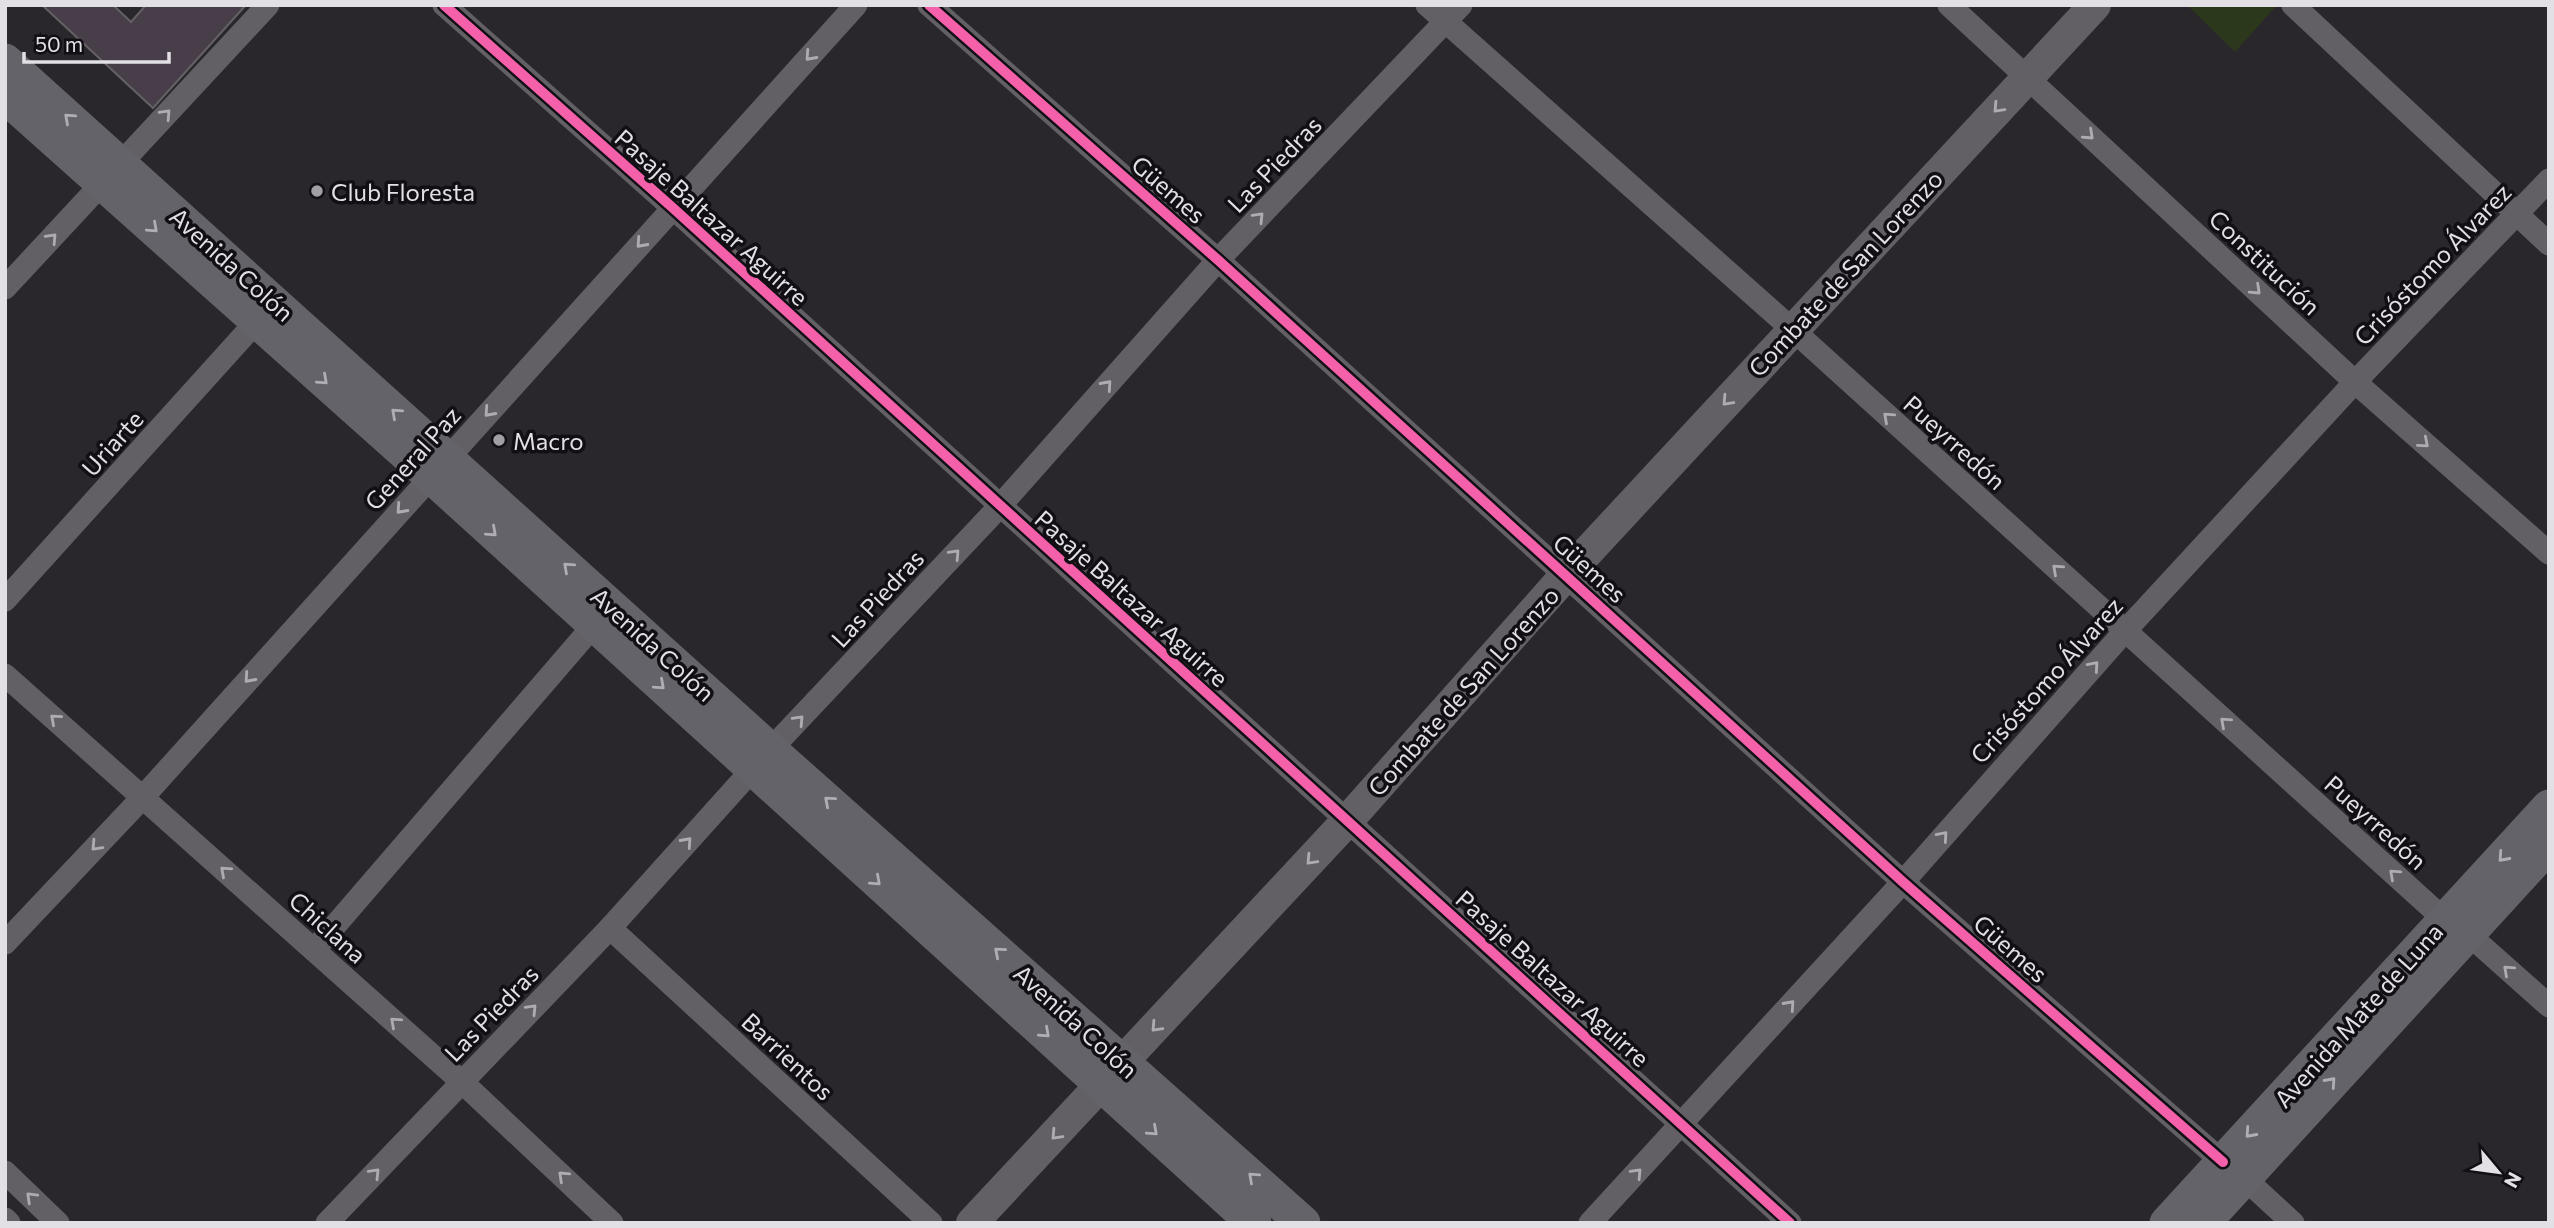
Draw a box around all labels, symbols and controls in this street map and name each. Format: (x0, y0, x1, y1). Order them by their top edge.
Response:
scale bar (24, 21, 170, 65)
text: 50 m (35, 31, 83, 56)
one-way arrow (806, 48, 819, 61)
one-way arrow (1993, 100, 2006, 113)
one-way arrow (158, 109, 171, 122)
street label: Las Piedras (1221, 110, 1327, 218)
one-way arrow (64, 114, 77, 126)
street label: Pasaje Baltazar Aguirre (610, 123, 814, 311)
one-way arrow (2081, 127, 2094, 140)
street label: Güemes (1126, 149, 1212, 229)
street label: Combate de San Lorenzo (1742, 164, 1948, 382)
place label: Club Floresta (331, 177, 475, 206)
street label: Crisóstomo Álvarez (2348, 177, 2516, 351)
marker: Club Floresta (309, 183, 325, 199)
street label: Avenida Colón (164, 201, 300, 327)
street label: Constitución (2204, 203, 2326, 321)
one-way arrow (1251, 212, 1264, 225)
one-way arrow (145, 220, 158, 232)
one-way arrow (43, 233, 56, 246)
one-way arrow (637, 235, 650, 248)
one-way arrow (2248, 281, 2261, 294)
one-way arrow (315, 371, 328, 384)
one-way arrow (1099, 380, 1111, 393)
street label: Pueyrredón (1898, 389, 2012, 495)
one-way arrow (1723, 393, 1735, 406)
street label: General Paz (358, 400, 466, 516)
street label: Uriarte (75, 404, 149, 482)
one-way arrow (485, 404, 497, 417)
one-way arrow (392, 408, 405, 421)
one-way arrow (1883, 412, 1896, 425)
place label: Macro (513, 426, 584, 455)
marker: Macro (491, 432, 507, 448)
one-way arrow (2416, 435, 2429, 447)
one-way arrow (397, 501, 410, 514)
street label: Pasaje Baltazar Aguirre (1030, 504, 1234, 692)
one-way arrow (484, 524, 497, 536)
street label: Güemes (1548, 528, 1632, 608)
street label: Las Piedras (825, 543, 929, 653)
one-way arrow (946, 549, 959, 562)
one-way arrow (563, 563, 576, 576)
one-way arrow (2052, 565, 2065, 577)
street label: Combate de San Lorenzo (1361, 580, 1565, 802)
street label: Avenida Colón (585, 581, 721, 707)
street label: Crisóstomo Álvarez (1964, 591, 2128, 769)
one-way arrow (2086, 661, 2098, 674)
one-way arrow (245, 670, 258, 683)
one-way arrow (652, 677, 665, 690)
one-way arrow (51, 715, 64, 728)
one-way arrow (790, 715, 803, 728)
one-way arrow (2221, 718, 2234, 730)
street label: Pueyrredón (2319, 769, 2433, 875)
one-way arrow (824, 797, 837, 810)
one-way arrow (1935, 831, 1947, 844)
one-way arrow (679, 837, 691, 850)
one-way arrow (92, 838, 105, 851)
one-way arrow (2498, 849, 2511, 862)
one-way arrow (1306, 852, 1319, 865)
one-way arrow (221, 866, 234, 879)
one-way arrow (2389, 870, 2402, 882)
one-way arrow (868, 873, 881, 885)
street label: Pasaje Baltazar Aguirre (1451, 884, 1655, 1072)
street label: Chiclana (284, 885, 372, 969)
street label: Güemes (1968, 908, 2054, 988)
street label: Avenida Mate de Luna (2268, 917, 2448, 1113)
one-way arrow (994, 948, 1007, 960)
street label: Avenida Colón (1008, 958, 1144, 1084)
street label: Las Piedras (438, 959, 544, 1067)
one-way arrow (2503, 965, 2516, 978)
one-way arrow (1782, 1000, 1795, 1013)
one-way arrow (523, 1004, 536, 1017)
street label: Barrientos (736, 1006, 840, 1106)
one-way arrow (390, 1018, 403, 1030)
one-way arrow (1152, 1019, 1164, 1032)
one-way arrow (1037, 1025, 1050, 1037)
one-way arrow (2323, 1077, 2335, 1090)
one-way arrow (1145, 1123, 1158, 1135)
one-way arrow (2246, 1125, 2258, 1138)
one-way arrow (1051, 1126, 1064, 1139)
north arrow (2463, 1137, 2533, 1207)
one-way arrow (366, 1168, 379, 1181)
one-way arrow (1628, 1168, 1641, 1181)
text: N (2500, 1169, 2527, 1192)
one-way arrow (558, 1172, 571, 1184)
one-way arrow (1248, 1173, 1261, 1185)
one-way arrow (27, 1193, 40, 1206)

